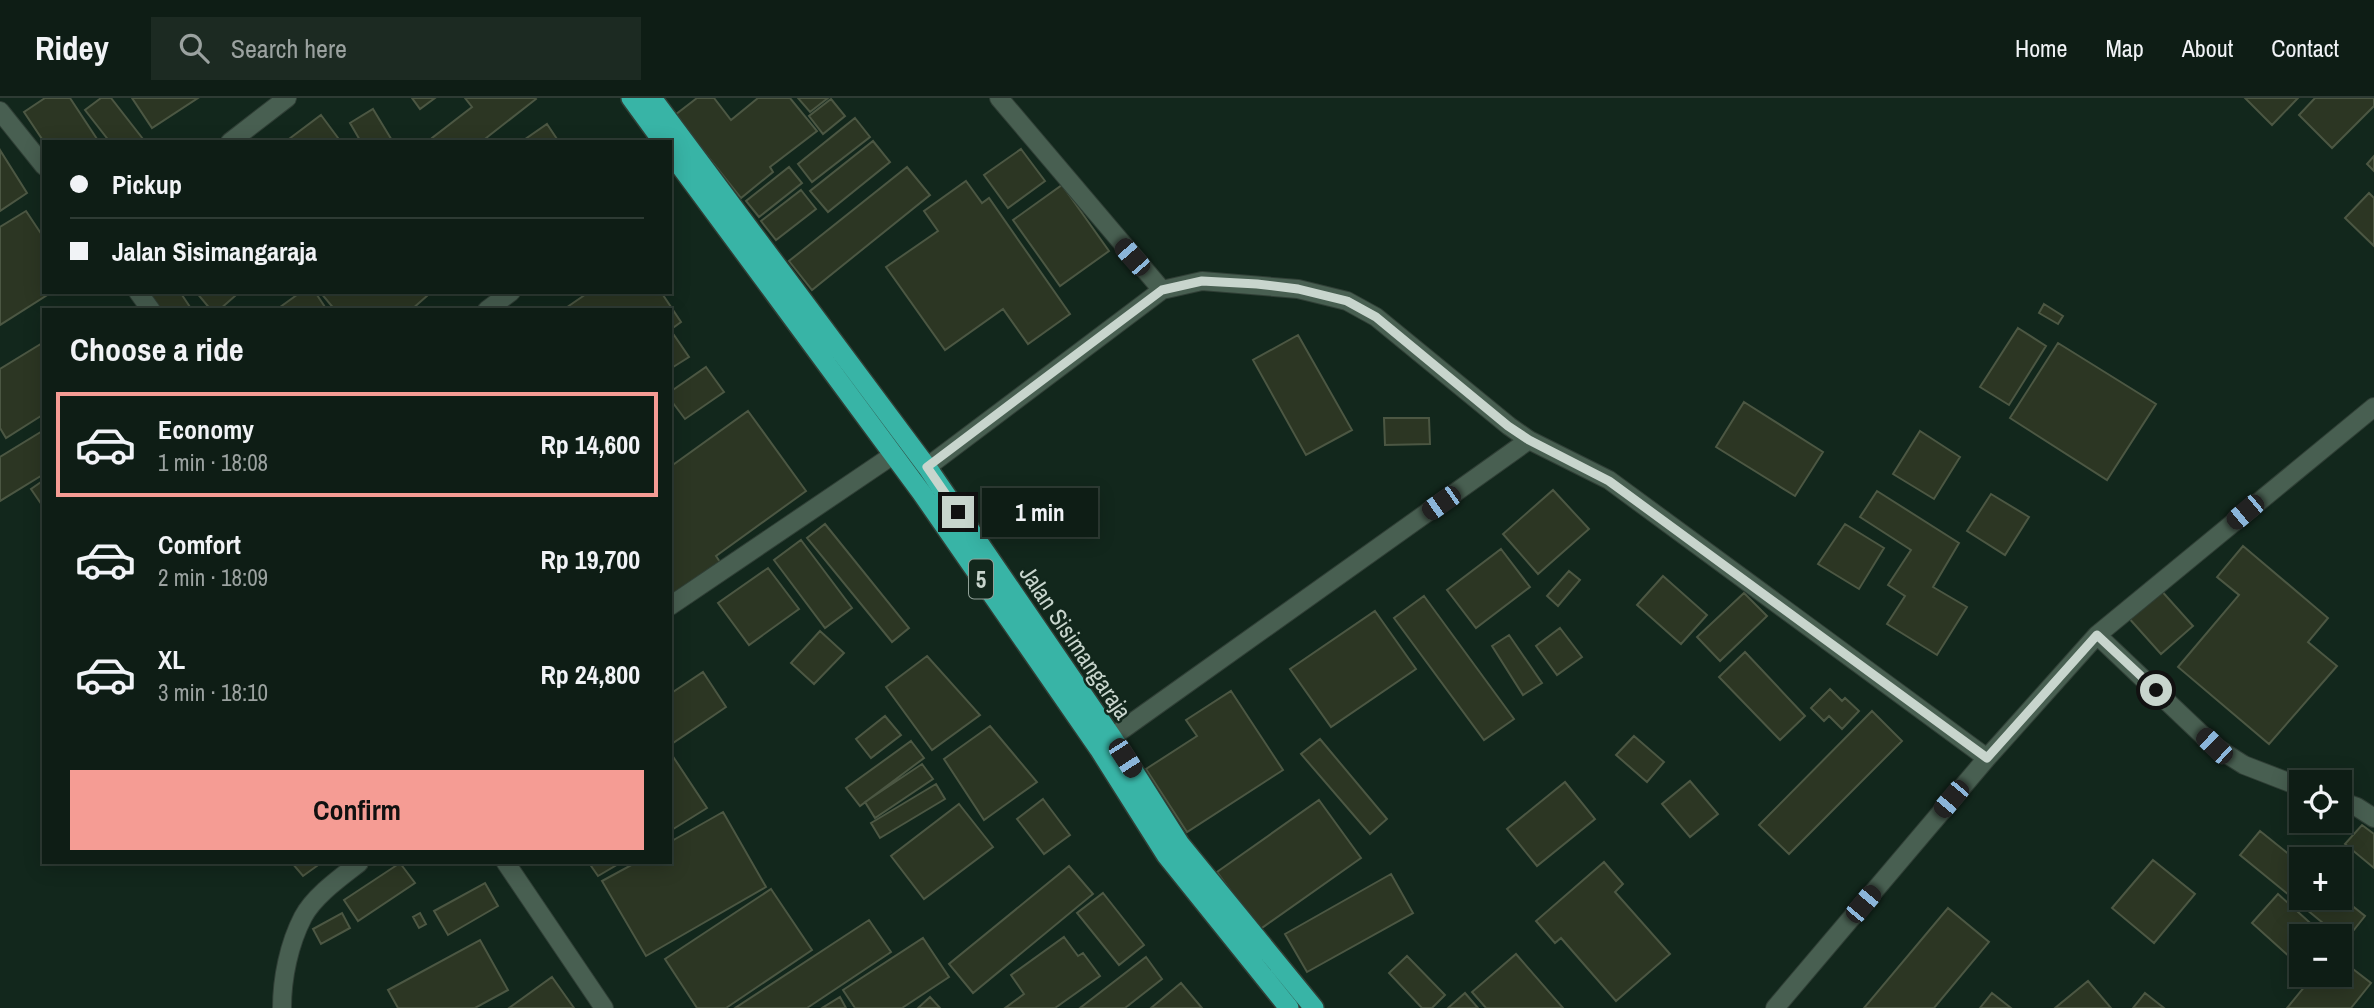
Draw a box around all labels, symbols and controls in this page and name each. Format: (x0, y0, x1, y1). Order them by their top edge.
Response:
search box (151, 17, 641, 80)
text: Ridey (35, 26, 109, 70)
icon: search (175, 29, 213, 67)
text: Search here (231, 31, 347, 66)
text: Home (2015, 32, 2067, 64)
text: Map (2105, 32, 2144, 64)
text: About (2182, 32, 2233, 64)
text: Contact (2271, 32, 2339, 64)
text: Pickup (112, 167, 182, 202)
text: Jalan Sisimangaraja (112, 234, 317, 269)
car (1111, 234, 1154, 280)
text: Choose a ride (70, 328, 244, 371)
text: Economy (158, 412, 254, 447)
icon: car (74, 413, 137, 476)
text: Rp 14,600 (540, 427, 640, 462)
text: 1 min · 18:08 (158, 447, 268, 478)
car (1418, 482, 1465, 524)
callout: 1 min (982, 488, 1098, 536)
car (2223, 490, 2268, 534)
route end (942, 496, 974, 528)
text: 1 min (1015, 497, 1065, 528)
text: Comfort (158, 527, 241, 562)
icon: car (74, 528, 137, 591)
text: Rp 19,700 (540, 542, 640, 577)
road number: 5 (969, 559, 993, 598)
street label: Jalan Sisimangaraja (1013, 559, 1139, 725)
text: 2 min · 18:09 (158, 562, 268, 593)
text: XL (158, 642, 185, 677)
icon: car (74, 643, 137, 706)
text: Rp 24,800 (540, 657, 640, 692)
route start (2140, 674, 2172, 706)
text: 3 min · 18:10 (158, 677, 268, 708)
car (2192, 724, 2237, 768)
car (1105, 735, 1146, 781)
button: Confirm (70, 770, 644, 850)
map controls (2289, 770, 2352, 987)
button: locate (2289, 770, 2352, 833)
car (1930, 776, 1973, 822)
button: + (2289, 847, 2352, 910)
car (1842, 881, 1885, 927)
button: − (2289, 924, 2352, 987)

